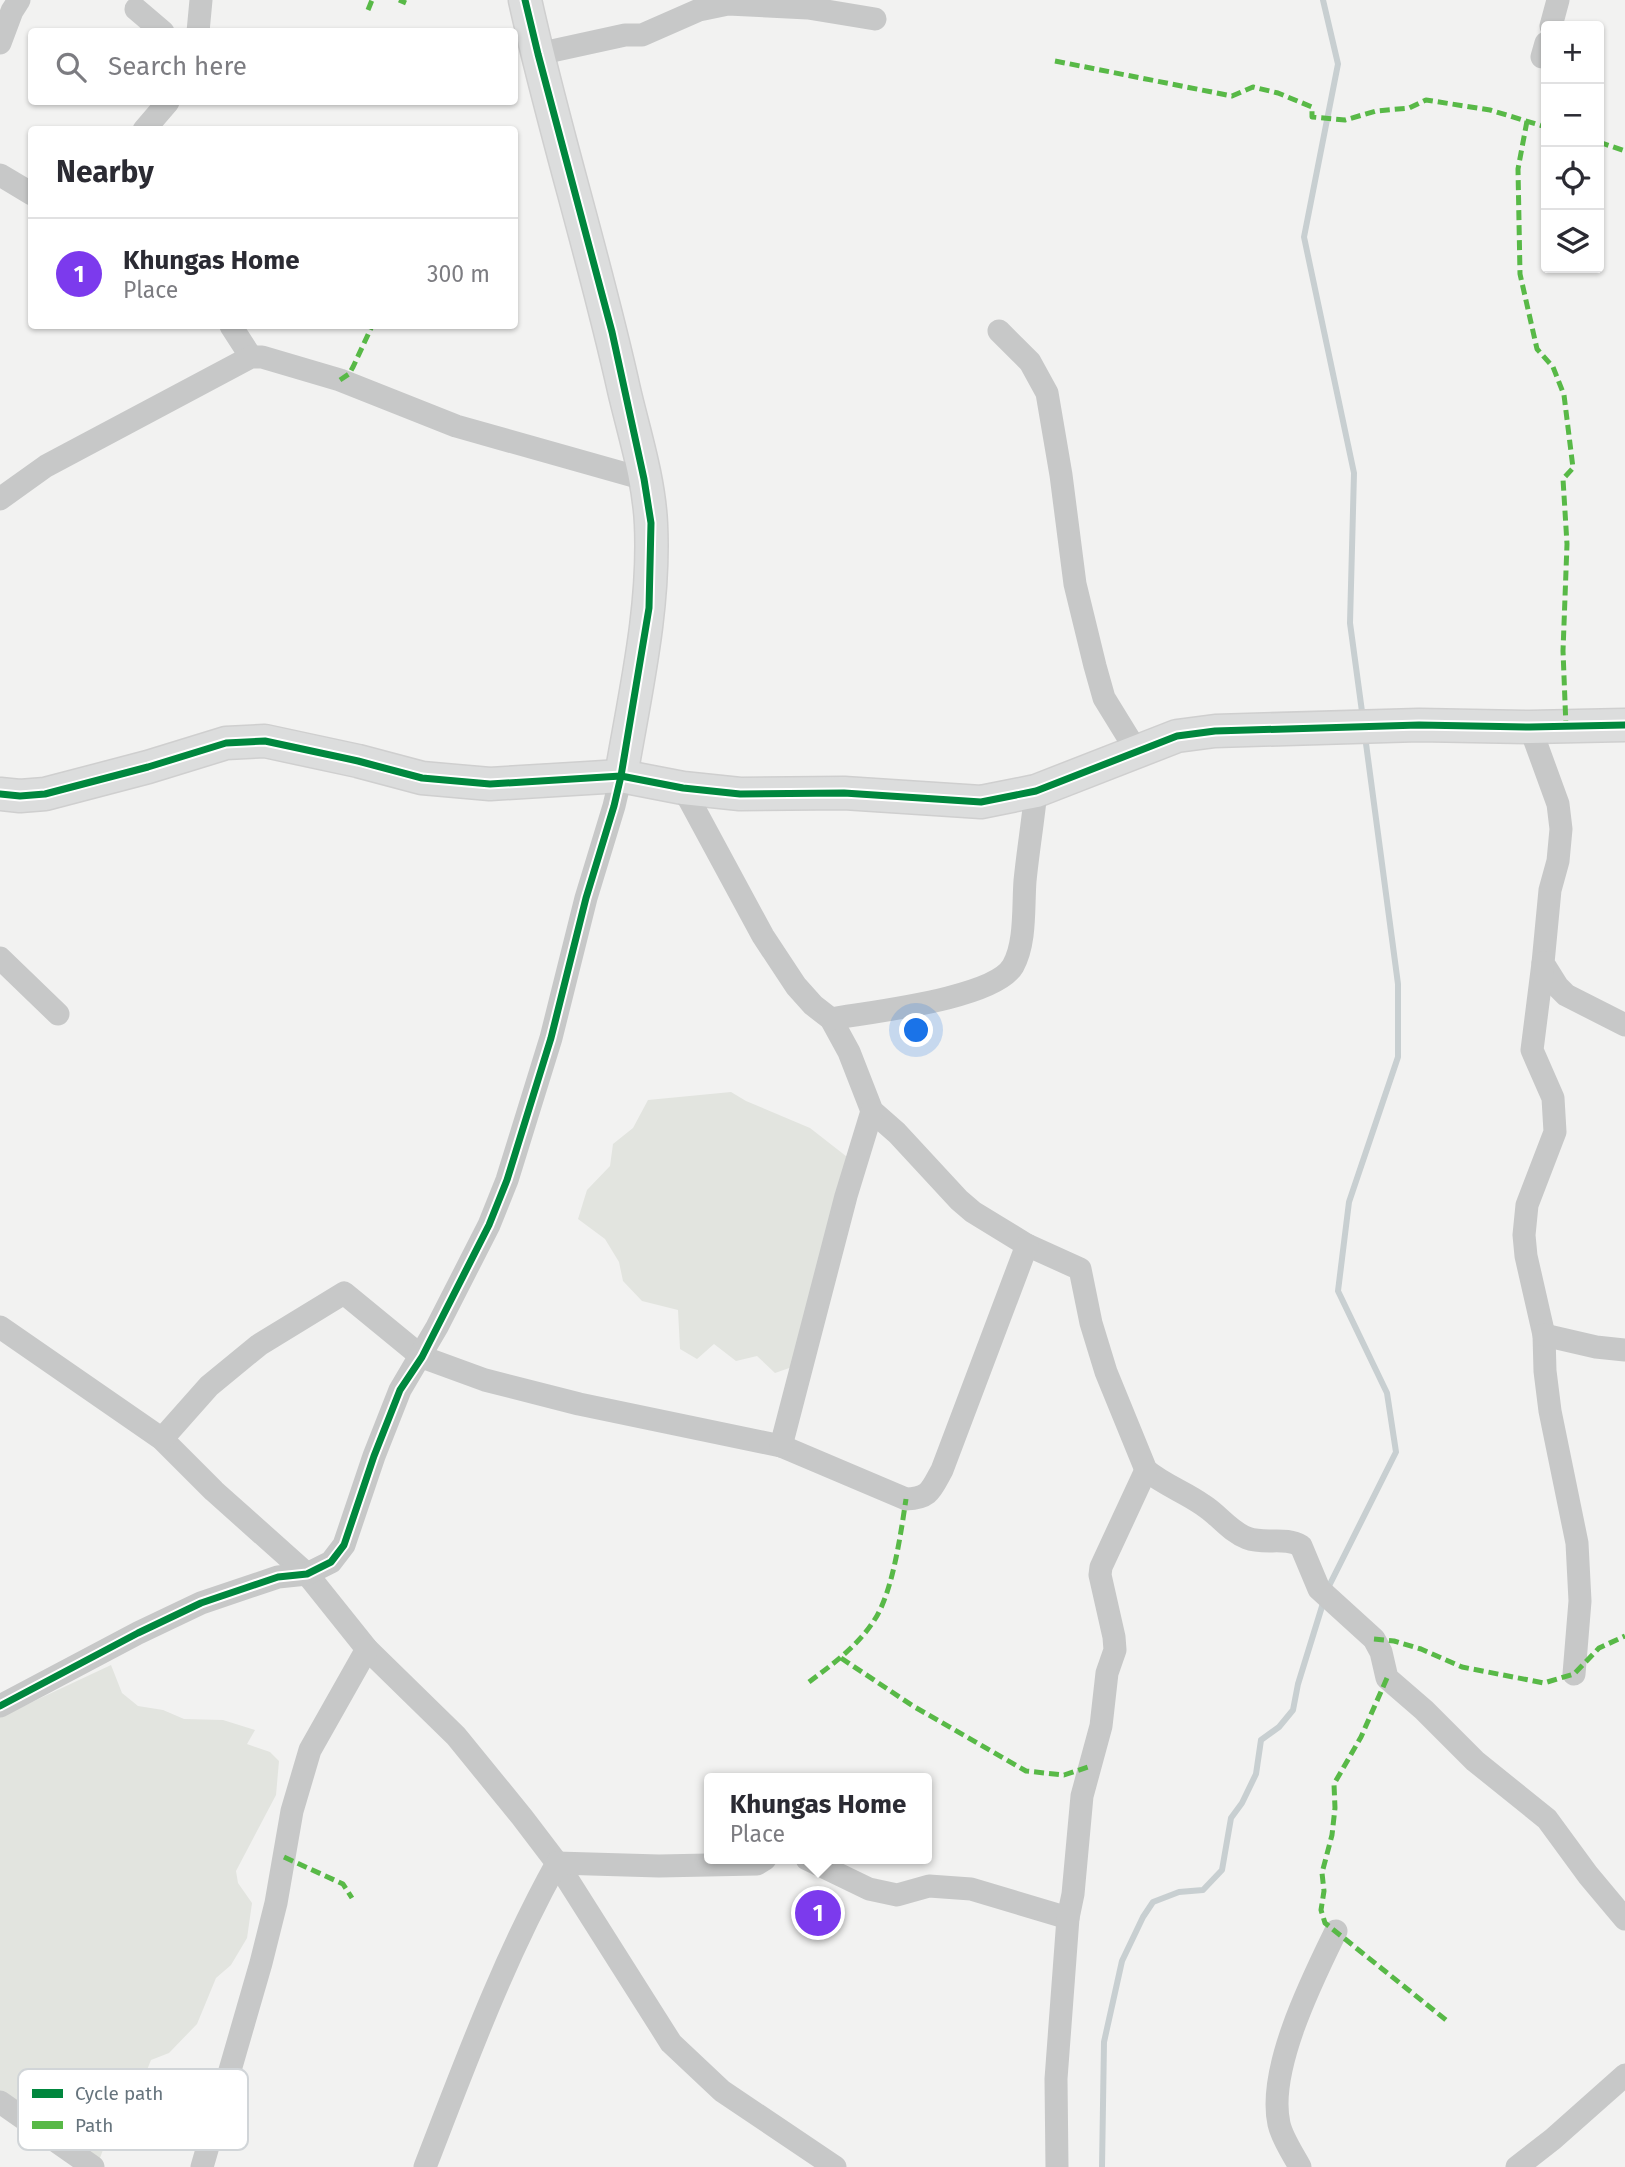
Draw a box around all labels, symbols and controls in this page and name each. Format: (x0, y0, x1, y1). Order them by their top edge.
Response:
map controls (1541, 21, 1604, 273)
button: + (1541, 21, 1604, 84)
search box (28, 28, 518, 105)
icon: search (52, 48, 90, 86)
text: Search here (108, 51, 247, 82)
button: − (1541, 84, 1604, 147)
button: locate (1541, 147, 1604, 210)
text: Nearby (56, 154, 154, 190)
button: layers (1541, 210, 1604, 273)
text: Khungas Home (123, 245, 300, 276)
text: 1 (74, 260, 84, 288)
text: 300 m (427, 260, 490, 288)
text: Place (123, 276, 178, 304)
your location (899, 1013, 933, 1047)
popup (704, 1773, 932, 1864)
text: Khungas Home (730, 1789, 906, 1820)
text: Place (730, 1820, 785, 1848)
pin: 1 (795, 1887, 841, 1939)
legend (18, 2069, 248, 2150)
text: Cycle path (75, 2082, 163, 2105)
text: Path (75, 2114, 113, 2137)

